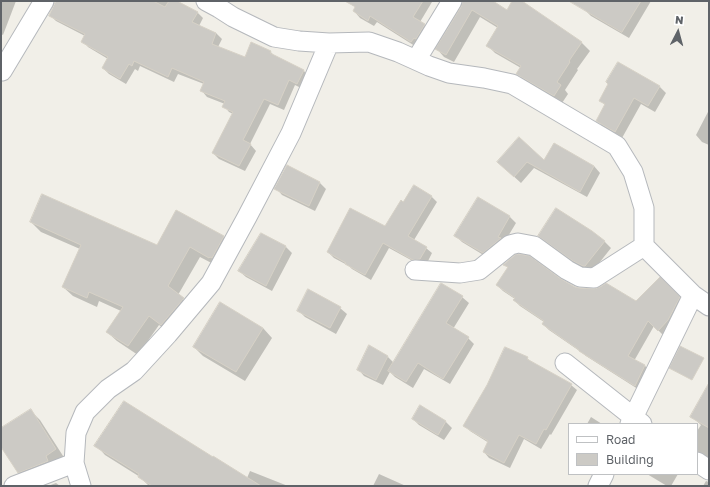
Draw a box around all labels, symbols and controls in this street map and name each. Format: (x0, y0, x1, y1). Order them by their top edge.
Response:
north arrow (658, 12, 698, 52)
text: N (674, 13, 684, 26)
legend (568, 423, 698, 475)
text: Road (606, 432, 635, 447)
text: Building (606, 452, 654, 467)

